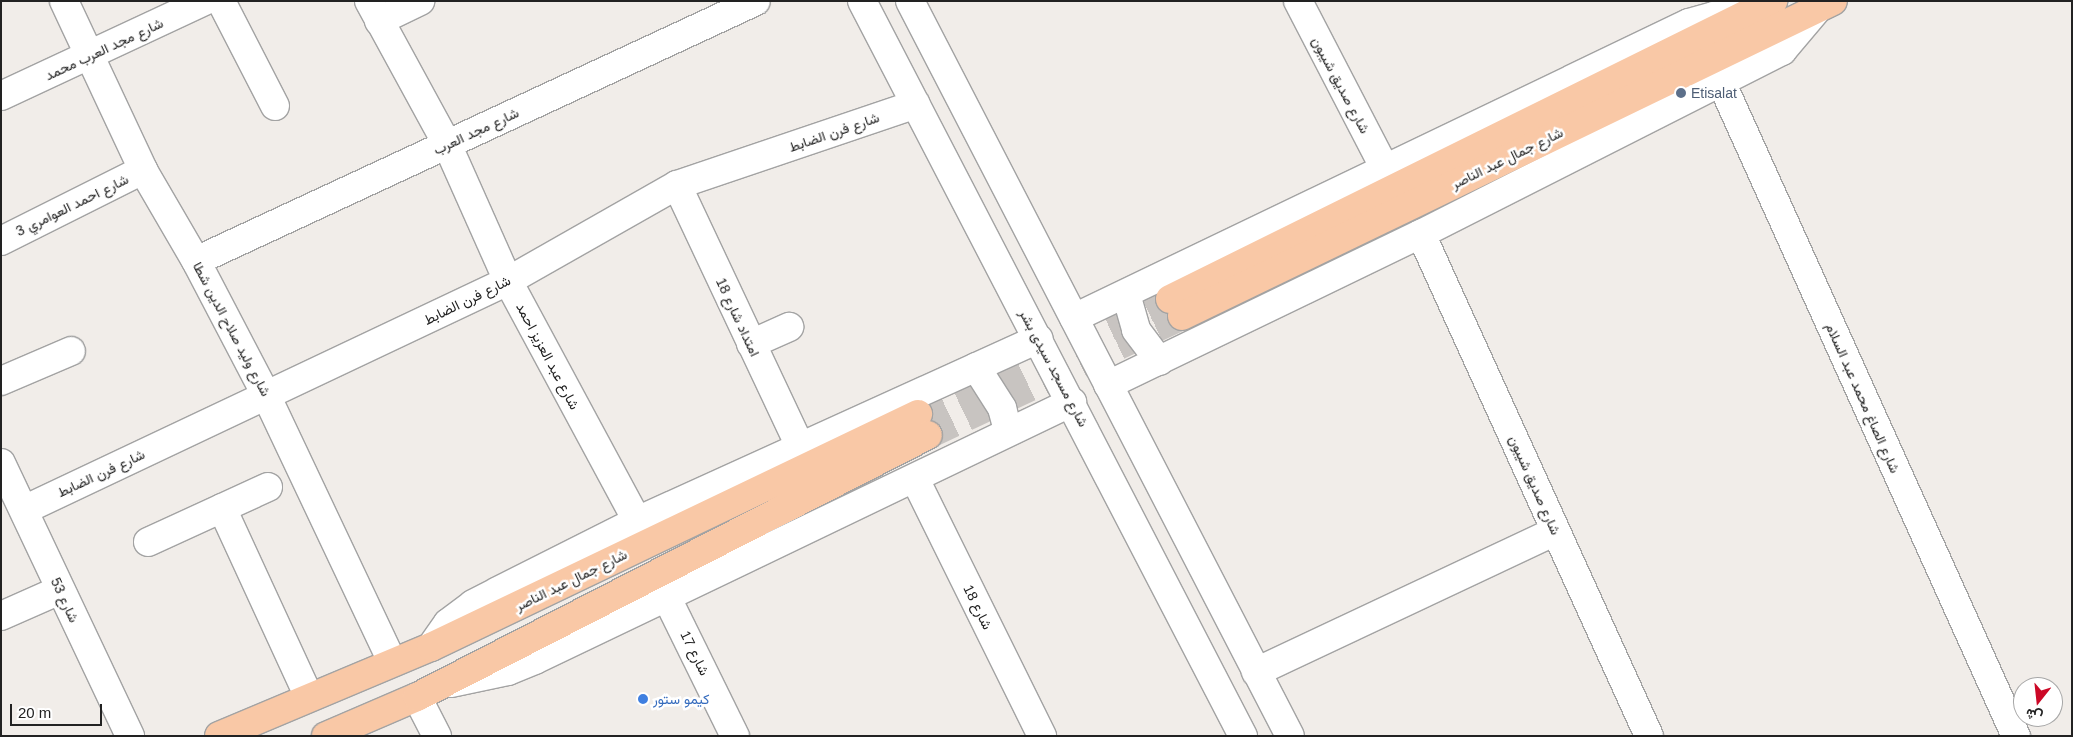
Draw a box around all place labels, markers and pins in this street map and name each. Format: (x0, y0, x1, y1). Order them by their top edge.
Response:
place label: Etisalat (1691, 85, 1737, 101)
marker: Etisalat (1675, 87, 1687, 99)
place label: كيمو ستور (653, 691, 710, 707)
marker: كيمو ستور (637, 693, 649, 705)

